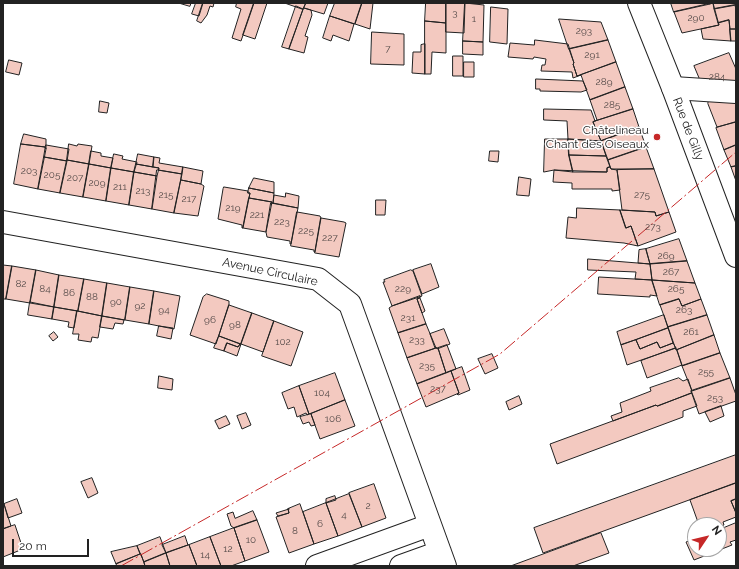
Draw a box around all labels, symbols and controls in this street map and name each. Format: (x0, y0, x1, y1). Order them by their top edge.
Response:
house number: 3 (452, 7, 458, 19)
house number: 290 (687, 12, 705, 24)
house number: 1 (472, 13, 476, 25)
house number: 293 (576, 25, 592, 37)
house number: 7 (385, 43, 391, 55)
house number: 291 (584, 49, 600, 61)
house number: 284 (709, 71, 725, 83)
house number: 289 (596, 76, 612, 88)
street label: Rue de Gilly (669, 95, 707, 163)
house number: 285 (604, 99, 620, 111)
place label: Châtelineau Chant des Oiseaux (546, 123, 649, 151)
marker: Châtelineau Chant des Oiseaux (652, 132, 662, 142)
house number: 203 (21, 165, 37, 177)
house number: 205 (44, 169, 60, 181)
house number: 207 (67, 172, 83, 184)
house number: 209 (88, 177, 106, 189)
house number: 211 (113, 181, 127, 193)
house number: 213 (136, 185, 150, 197)
house number: 215 (159, 189, 173, 201)
house number: 275 (634, 189, 650, 201)
house number: 217 (182, 193, 196, 205)
house number: 219 (225, 202, 241, 214)
house number: 221 (250, 209, 264, 221)
house number: 223 (274, 216, 290, 228)
house number: 273 (645, 221, 661, 233)
house number: 225 (298, 225, 314, 237)
house number: 227 (322, 232, 338, 244)
house number: 269 (657, 250, 675, 262)
street label: Avenue Circulaire (221, 255, 319, 289)
house number: 267 (663, 266, 679, 278)
house number: 82 (15, 278, 27, 290)
house number: 84 (39, 283, 51, 295)
house number: 229 (395, 283, 411, 295)
house number: 265 (668, 283, 684, 295)
house number: 86 (63, 287, 75, 299)
house number: 88 (86, 291, 98, 303)
house number: 90 (110, 296, 122, 308)
house number: 92 (134, 300, 146, 312)
house number: 94 (158, 304, 170, 316)
house number: 263 (676, 304, 692, 316)
house number: 231 (401, 312, 415, 324)
house number: 96 (204, 314, 216, 326)
house number: 98 (229, 319, 241, 331)
house number: 261 (683, 326, 699, 338)
house number: 233 (409, 334, 425, 346)
house number: 102 (275, 336, 291, 348)
house number: 235 (419, 360, 435, 372)
house number: 255 (698, 366, 714, 378)
house number: 237 (430, 383, 446, 395)
house number: 104 (314, 387, 330, 399)
house number: 253 (707, 392, 723, 404)
house number: 106 (325, 413, 341, 425)
house number: 2 (365, 500, 371, 512)
house number: 4 (341, 509, 347, 521)
north arrow (687, 517, 727, 557)
house number: 6 (317, 518, 323, 530)
text: N (709, 523, 724, 538)
house number: 8 (292, 525, 298, 537)
scale bar (14, 531, 91, 557)
house number: 10 (246, 534, 256, 546)
text: 20 m (19, 539, 47, 553)
house number: 12 (223, 543, 233, 555)
house number: 14 (200, 549, 210, 561)

